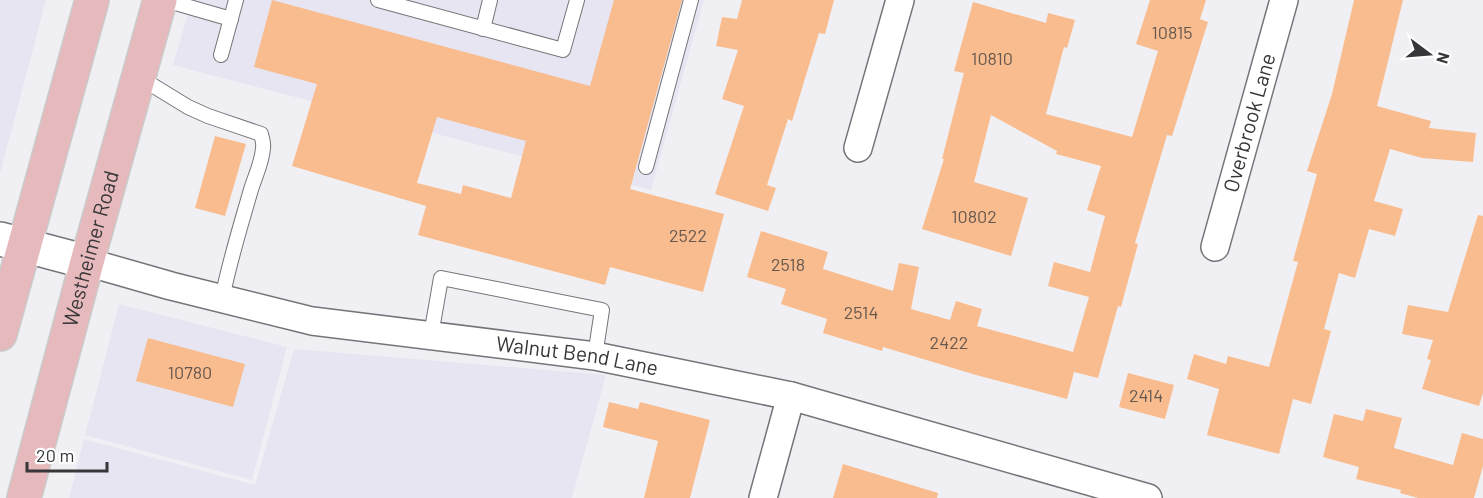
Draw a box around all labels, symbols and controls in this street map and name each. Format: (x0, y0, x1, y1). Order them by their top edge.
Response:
house number: 10815 (1152, 21, 1192, 43)
north arrow (1399, 24, 1459, 84)
house number: 10810 (971, 47, 1013, 69)
street label: Overbrook Lane (1217, 50, 1280, 195)
text: N (1433, 51, 1454, 66)
street label: Westheimer Road (56, 168, 123, 329)
house number: 10802 (951, 205, 997, 227)
house number: 2522 (669, 224, 707, 246)
house number: 2518 (771, 253, 805, 275)
house number: 2514 (844, 301, 878, 323)
street label: Walnut Bend Lane (495, 330, 661, 380)
house number: 2422 (930, 331, 968, 353)
house number: 10780 (168, 361, 212, 383)
house number: 2414 (1129, 384, 1163, 406)
scale bar (27, 435, 106, 473)
text: 20 m (36, 444, 74, 466)

